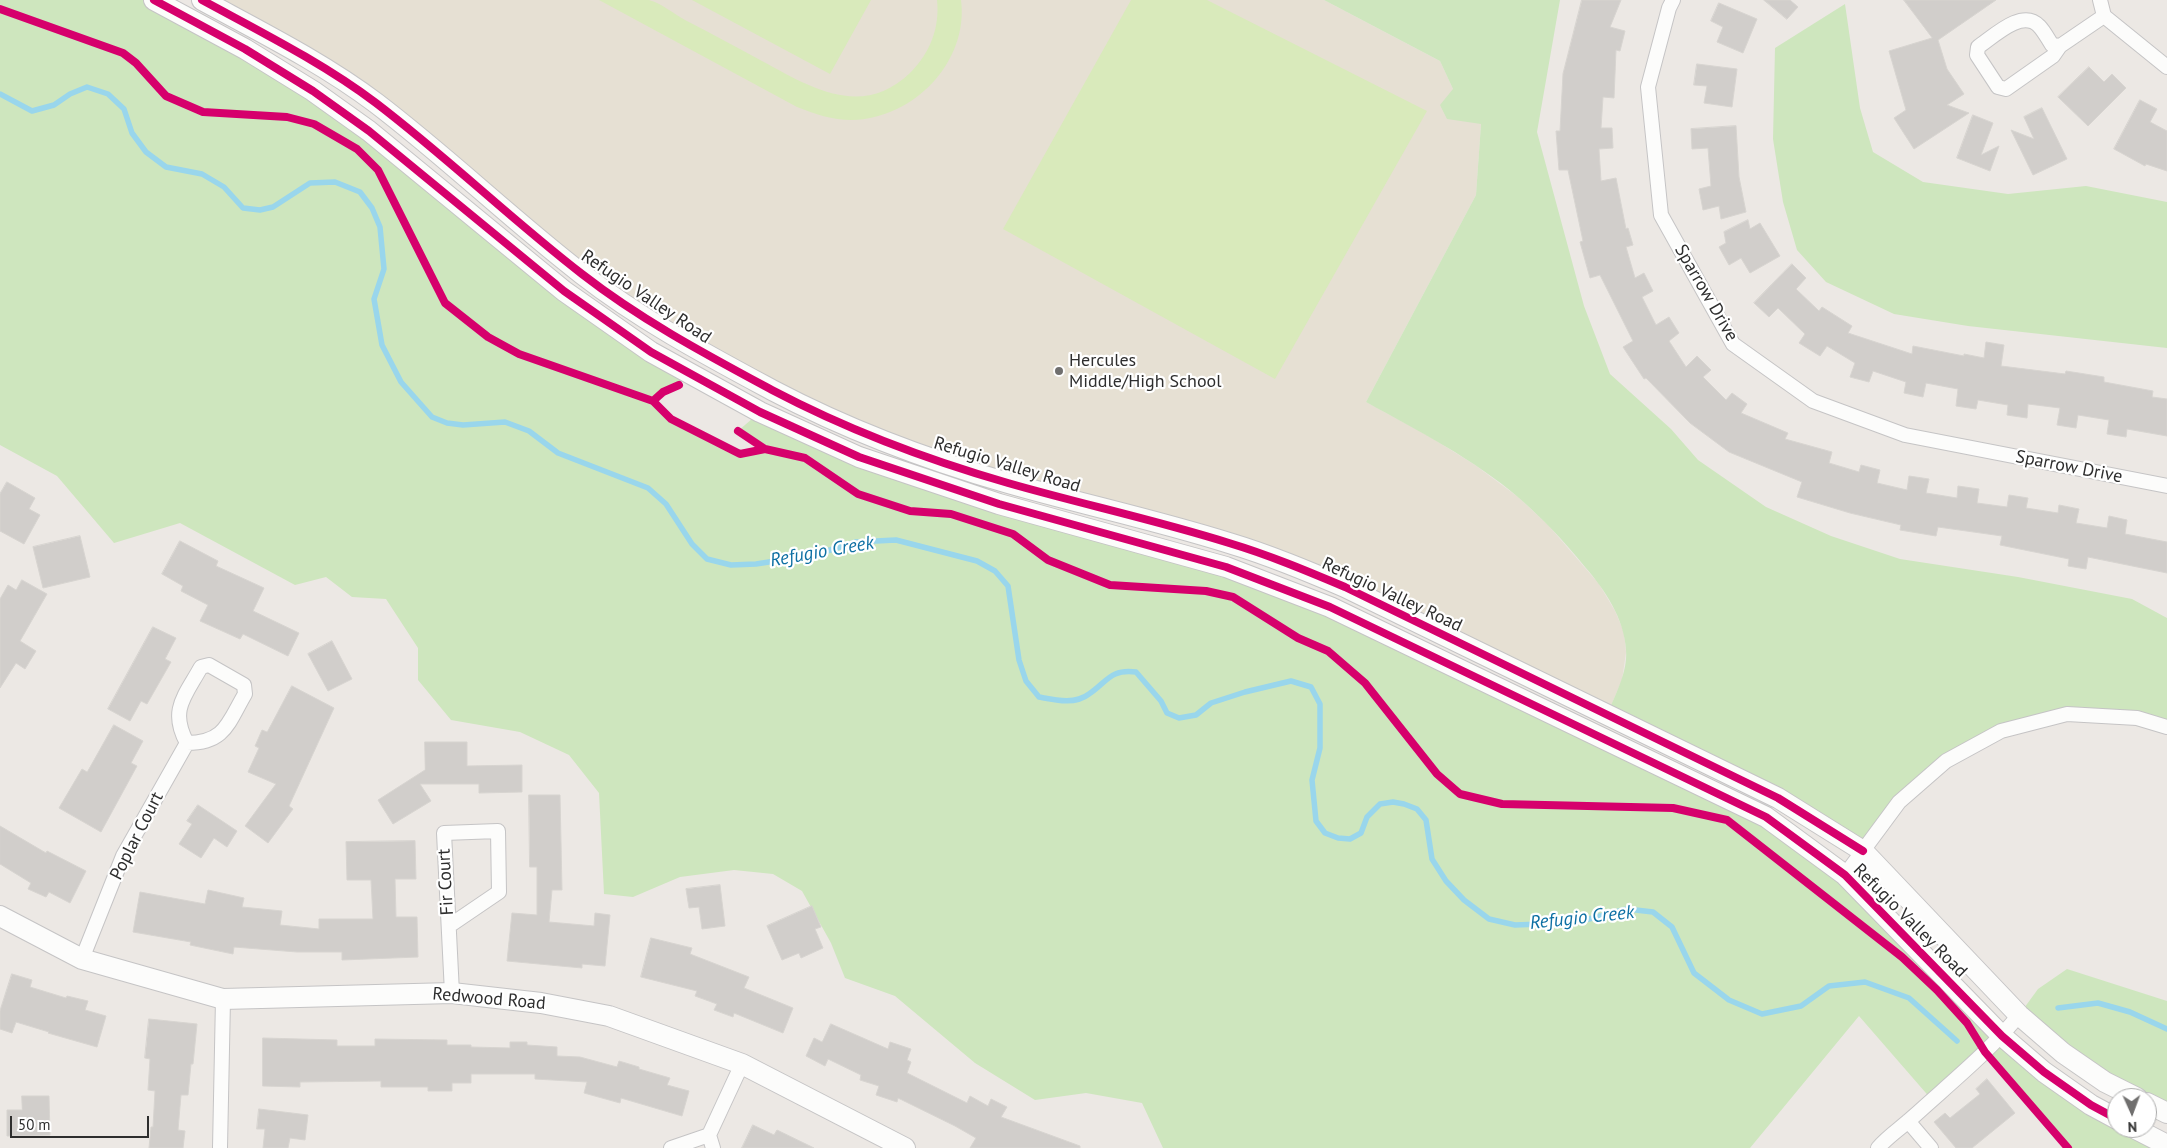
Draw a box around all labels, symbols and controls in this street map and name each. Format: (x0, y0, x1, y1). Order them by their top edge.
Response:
street label: Sparrow Drive (1670, 241, 1742, 345)
street label: Refugio Valley Road (577, 245, 715, 349)
place label: Hercules Middle/High School (1069, 350, 1222, 392)
marker: Hercules Middle/High School (1053, 365, 1065, 377)
street label: Refugio Valley Road (931, 432, 1083, 498)
street label: Sparrow Drive (2014, 446, 2124, 488)
water label: Refugio Creek (768, 532, 876, 572)
street label: Refugio Valley Road (1318, 553, 1466, 637)
street label: Poplar Court (106, 788, 168, 884)
street label: Fir Court (433, 848, 459, 916)
street label: Refugio Valley Road (1849, 860, 1971, 982)
water label: Refugio Creek (1529, 901, 1635, 935)
street label: Redwood Road (431, 983, 547, 1015)
north arrow (2107, 1088, 2157, 1138)
scale bar (12, 1106, 151, 1138)
text: 50 m (18, 1115, 51, 1134)
text: N (2128, 1118, 2137, 1136)

